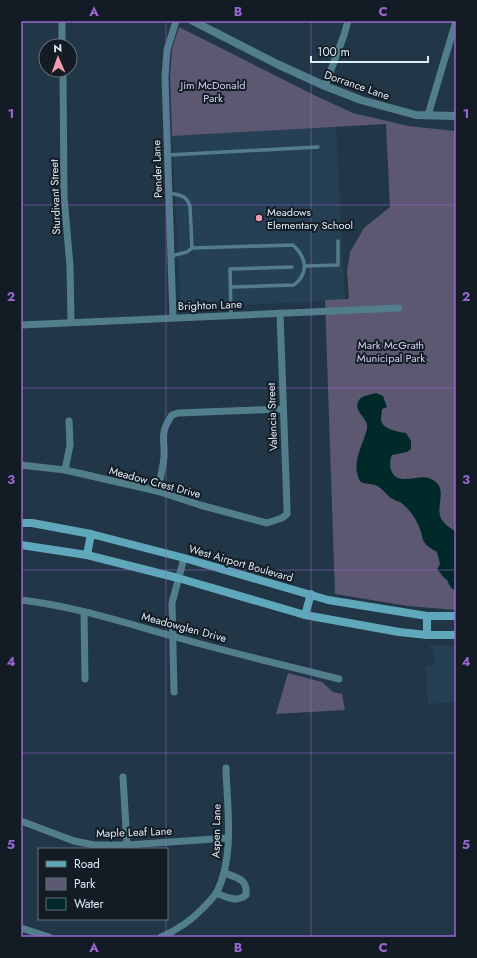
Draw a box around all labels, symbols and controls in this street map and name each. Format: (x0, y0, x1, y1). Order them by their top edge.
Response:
text: A (88, 2, 99, 21)
text: B (234, 2, 243, 21)
text: C (378, 2, 388, 21)
north arrow (38, 38, 78, 78)
scale bar (311, 38, 428, 64)
text: N (53, 40, 62, 56)
text: 100 m (317, 43, 350, 61)
street label: Dorrance Lane (322, 66, 392, 104)
park label: Jim McDonald Park (179, 77, 245, 106)
text: 1 (8, 104, 14, 123)
text: 1 (463, 104, 469, 123)
street label: Pender Lane (148, 139, 166, 198)
street label: Sturdivant Street (46, 159, 64, 235)
place label: Meadows Elementary School (267, 204, 353, 233)
marker: Meadows Elementary School (254, 213, 264, 223)
text: 2 (7, 287, 15, 306)
text: 2 (462, 287, 470, 306)
street label: Brighton Lane (178, 296, 243, 314)
park label: Mark McGrath Municipal Park (357, 337, 425, 366)
street label: Valencia Street (263, 382, 281, 451)
street label: Meadow Crest Drive (107, 462, 203, 502)
text: 3 (7, 470, 15, 489)
text: 3 (462, 470, 470, 489)
street label: West Airport Boulevard (187, 540, 295, 586)
street label: Meadowglen Drive (140, 608, 229, 646)
text: 4 (6, 652, 16, 671)
text: 4 (461, 652, 471, 671)
street label: Aspen Lane (208, 803, 224, 858)
street label: Maple Leaf Lane (96, 823, 173, 841)
text: 5 (7, 835, 15, 854)
text: 5 (462, 835, 470, 854)
legend (38, 848, 168, 920)
text: Road (74, 855, 100, 873)
text: Park (74, 875, 96, 893)
text: Water (74, 895, 105, 913)
text: A (88, 938, 99, 957)
text: B (234, 938, 243, 957)
text: C (378, 938, 388, 957)

